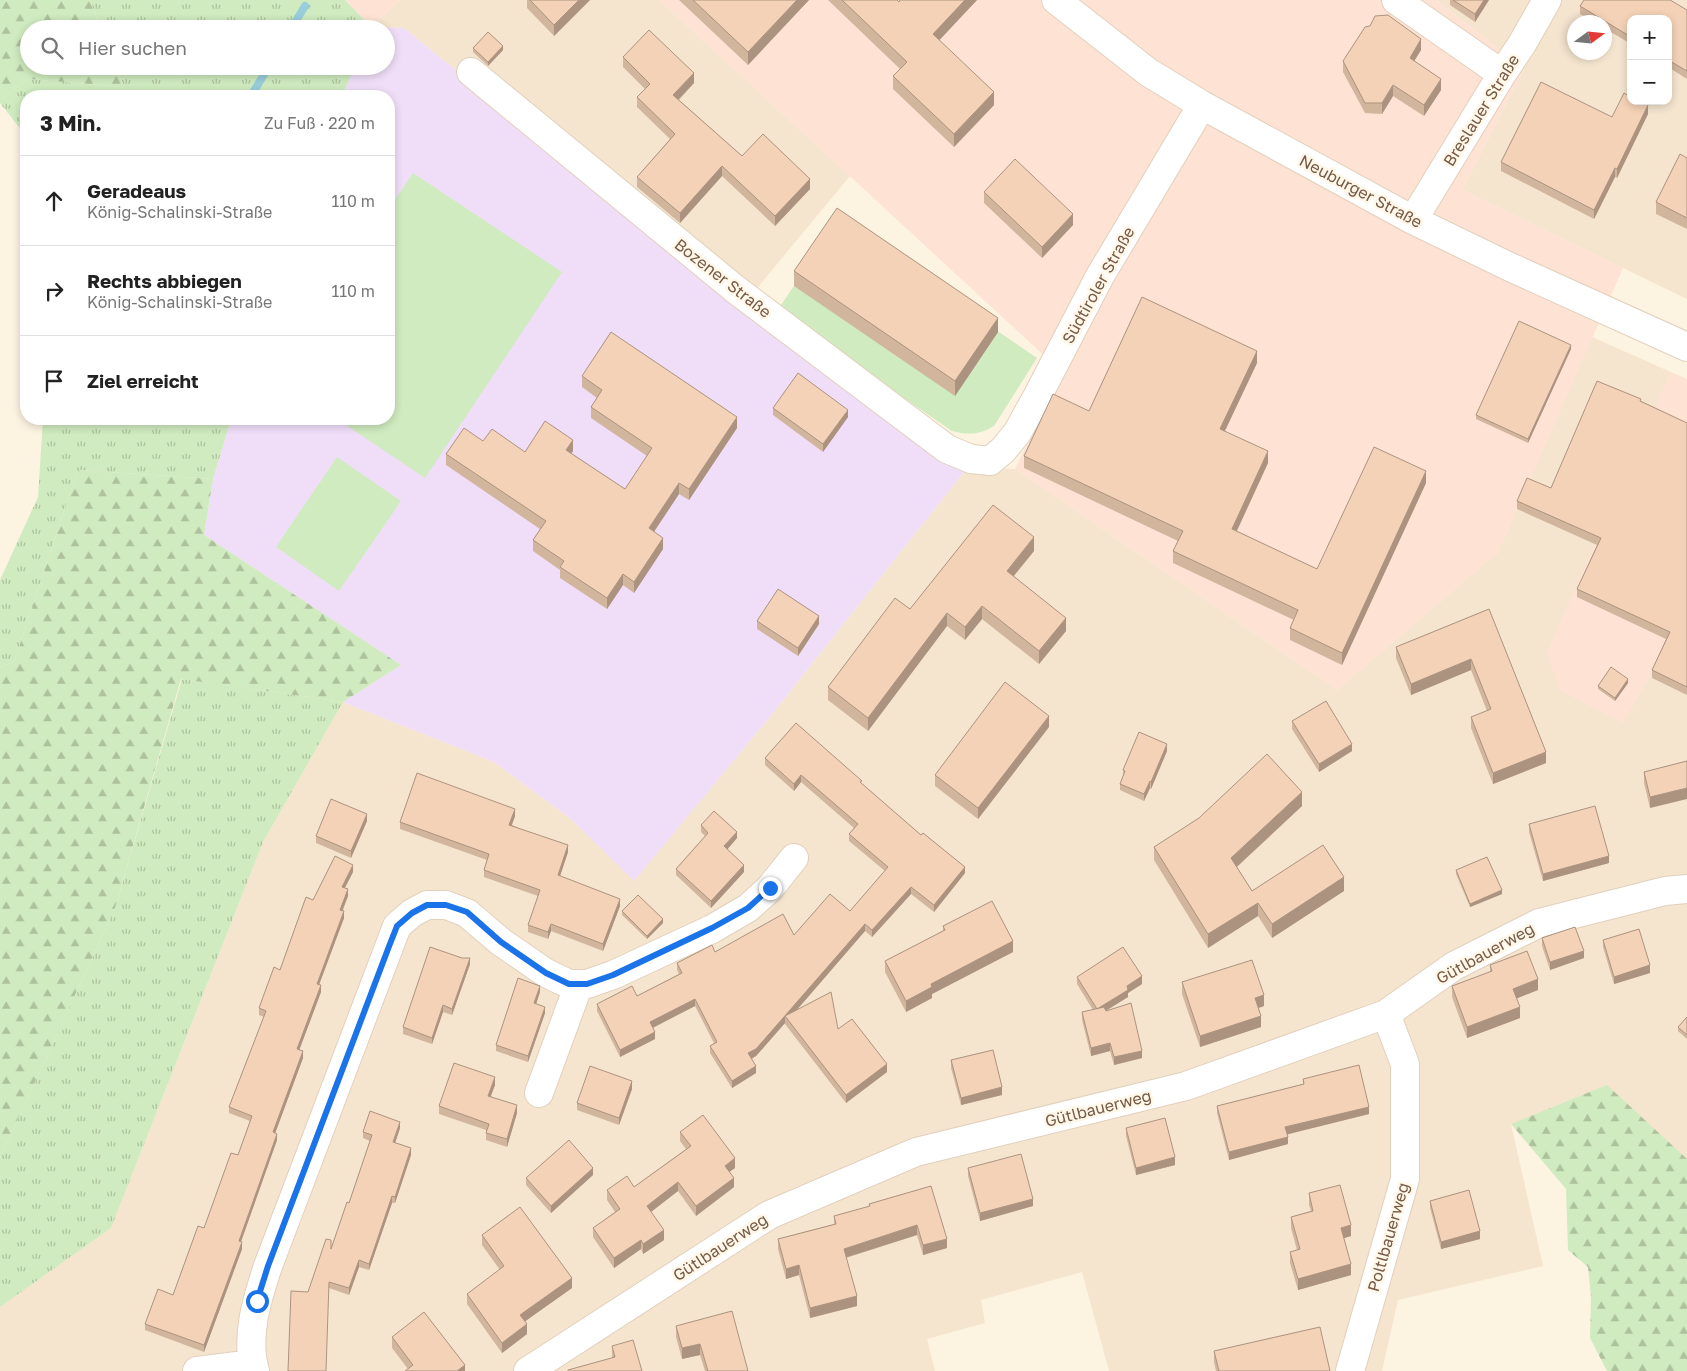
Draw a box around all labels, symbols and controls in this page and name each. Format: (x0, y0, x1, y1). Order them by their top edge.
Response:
north arrow (1567, 15, 1612, 60)
map controls (1627, 15, 1672, 105)
button: + (1627, 15, 1672, 60)
search box (20, 20, 395, 75)
icon: search (38, 34, 66, 62)
text: Hier suchen (78, 36, 187, 59)
street label: Breslauer Straße (1439, 50, 1523, 170)
button: − (1627, 60, 1672, 105)
text: 3 Min. (40, 110, 102, 136)
text: Zu Fuß · 220 m (264, 113, 375, 133)
street label: Neuburger Straße (1296, 150, 1426, 232)
text: Geradeaus (87, 179, 186, 202)
icon: ahead (40, 187, 68, 215)
text: 110 m (331, 191, 375, 211)
text: König-Schalinski-Straße (87, 202, 272, 222)
street label: Südtiroler Straße (1058, 223, 1138, 347)
street label: Bozener Straße (671, 234, 775, 322)
text: Rechts abbiegen (87, 269, 242, 292)
icon: right (40, 277, 68, 305)
text: 110 m (331, 281, 375, 301)
text: König-Schalinski-Straße (87, 292, 272, 312)
icon: arrive (40, 367, 68, 395)
text: Ziel erreicht (87, 369, 199, 392)
route end (759, 877, 782, 900)
street label: Gütlbauerweg (1433, 918, 1537, 988)
street label: Gütlbauerweg (1043, 1085, 1153, 1131)
street label: Poltlbauerweg (1363, 1180, 1413, 1294)
street label: Gütlbauerweg (669, 1209, 771, 1285)
route start (246, 1290, 269, 1313)

